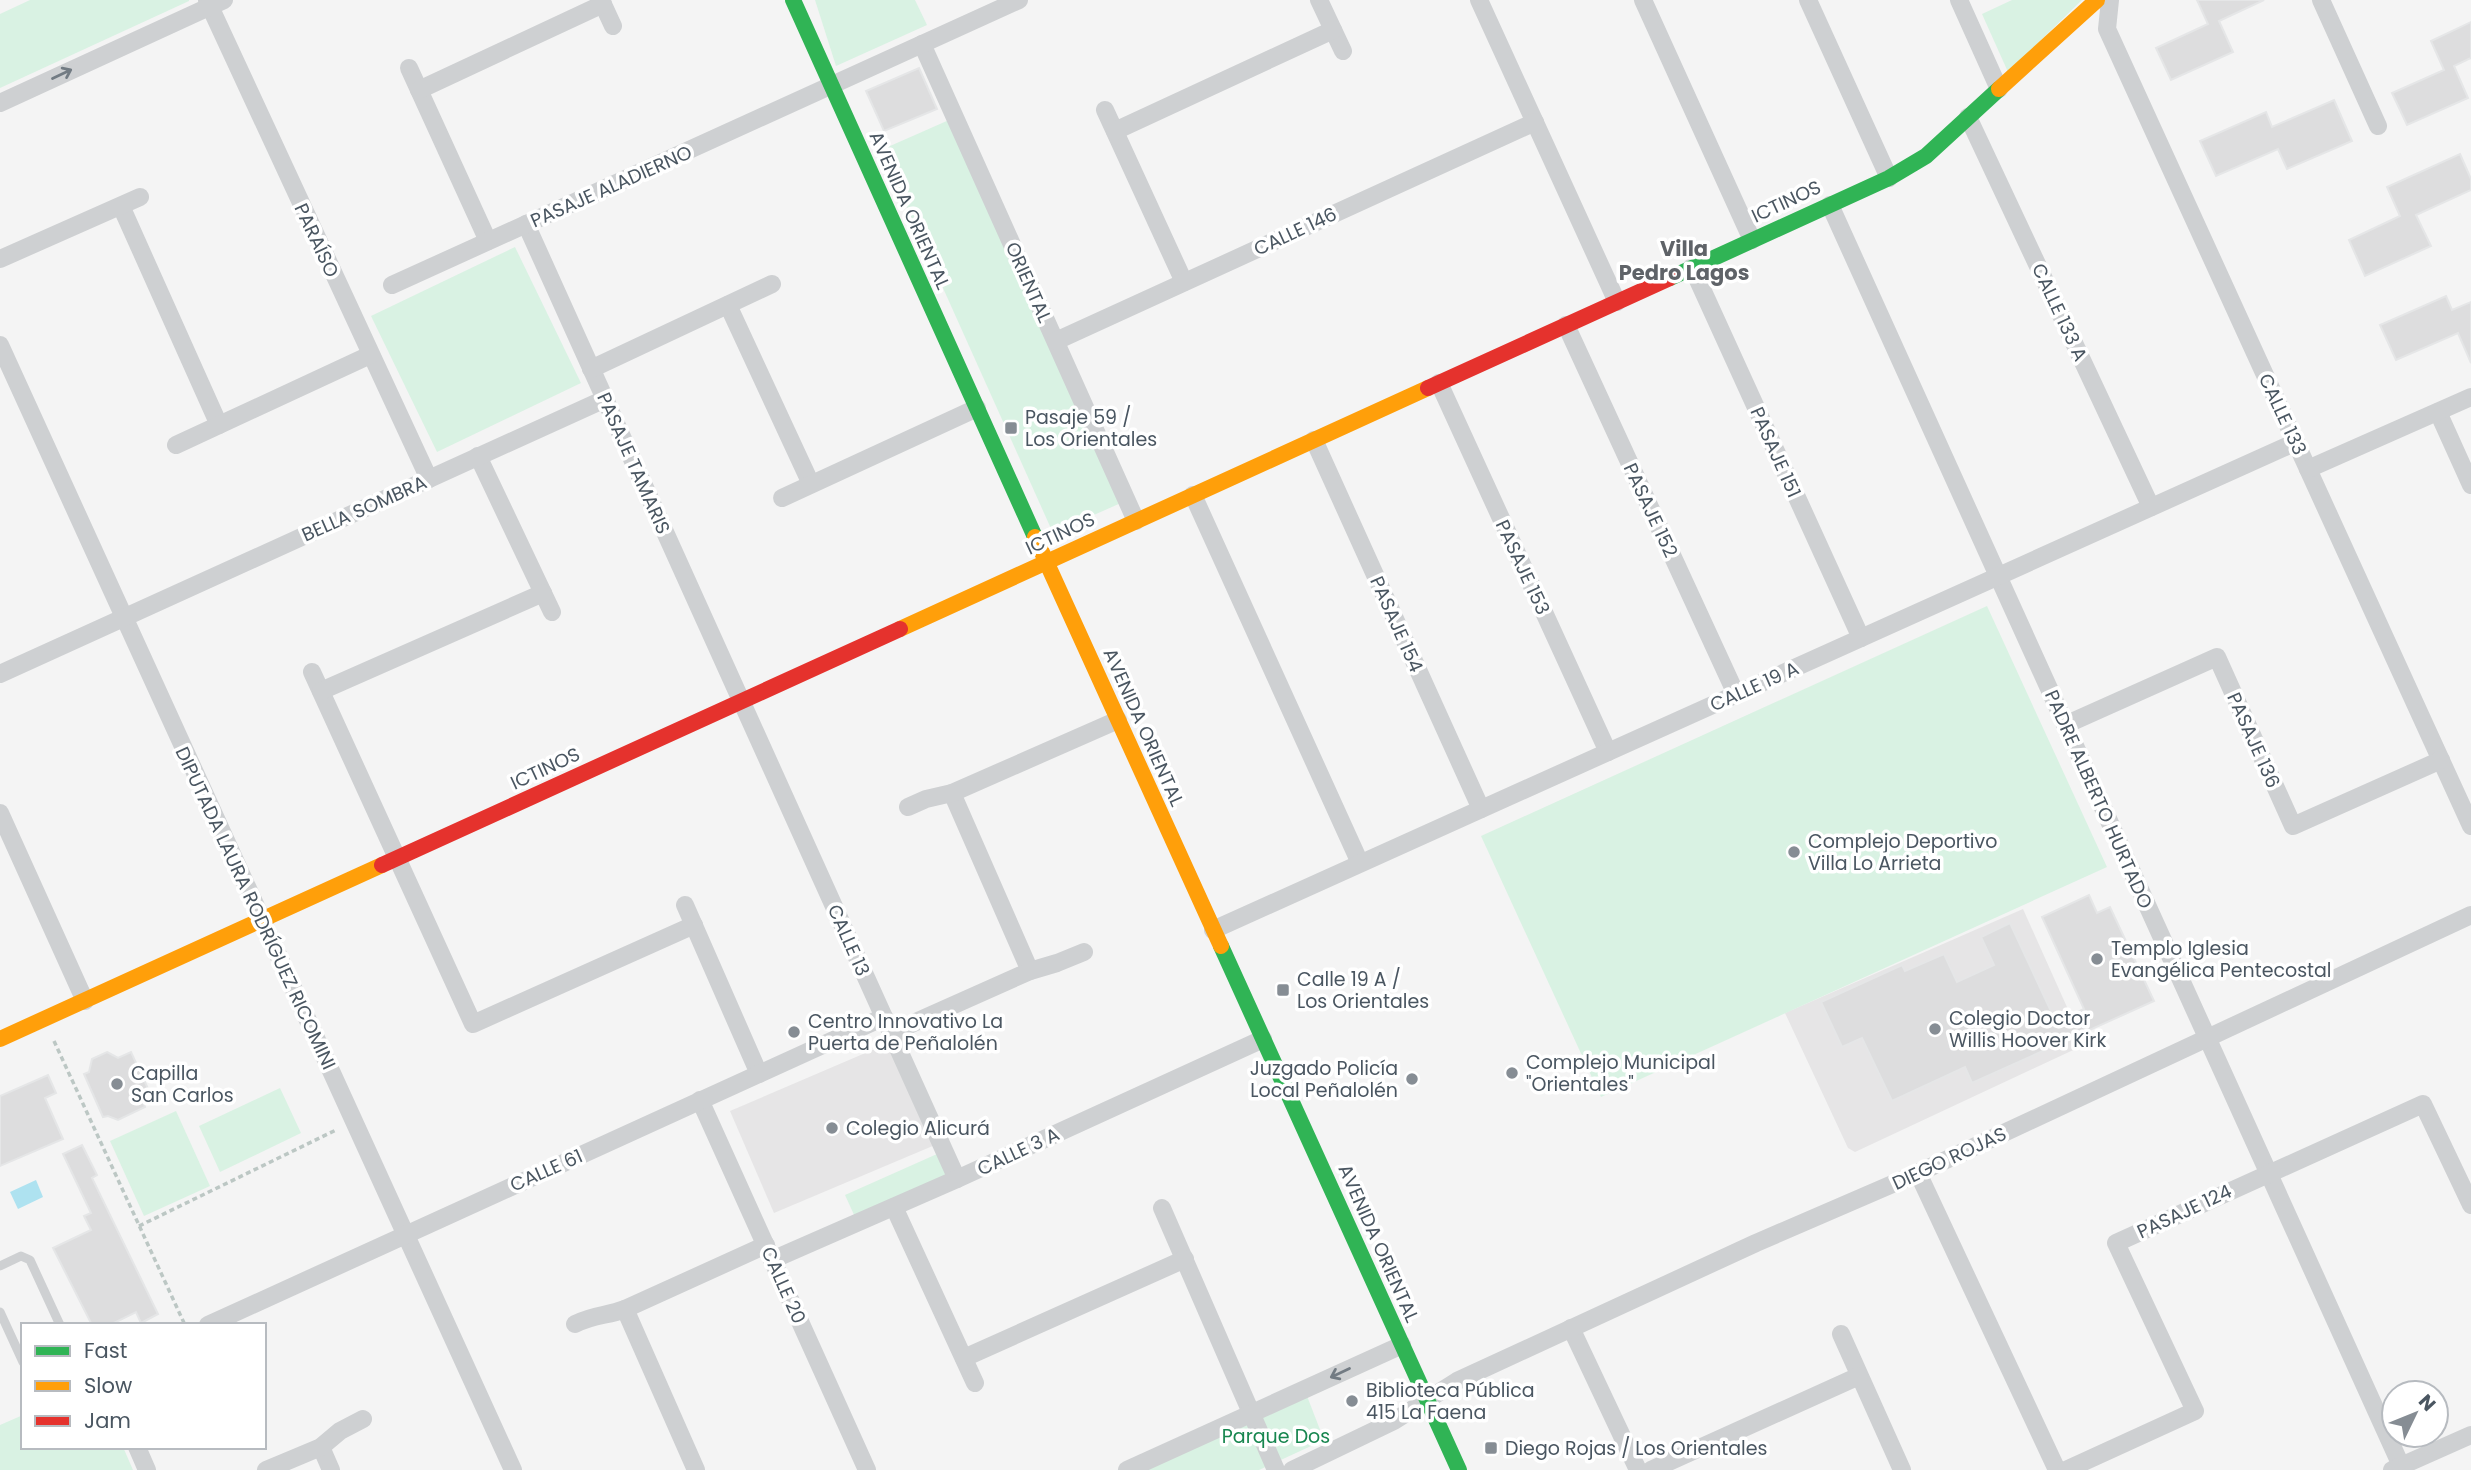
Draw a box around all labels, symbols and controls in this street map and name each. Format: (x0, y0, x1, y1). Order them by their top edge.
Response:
one-way arrow (51, 67, 72, 80)
street label: AVENIDA ORIENTAL (863, 127, 957, 293)
street label: PASAJE ALADIERNO (526, 139, 696, 234)
street label: ICTINOS (1747, 174, 1825, 229)
street label: PARAÍSO (288, 199, 345, 282)
street label: CALLE 146 (1249, 200, 1341, 262)
district label: Villa Pedro Lagos (1619, 234, 1749, 287)
street label: ORIENTAL (999, 238, 1058, 327)
street label: CALLE 133 A (2025, 259, 2094, 366)
street label: CALLE 133 (2252, 369, 2313, 459)
street label: PASAJE TAMARIS (590, 388, 677, 538)
street label: PASAJE 151 (1744, 403, 1808, 502)
place label: Pasaje 59 / Los Orientales (1025, 404, 1157, 453)
marker: Pasaje 59 / Los Orientales (1003, 420, 1019, 436)
street label: PASAJE 152 (1617, 458, 1684, 562)
street label: BELLA SOMBRA (297, 469, 431, 548)
street label: ICTINOS (1021, 506, 1099, 561)
street label: PASAJE 153 (1489, 515, 1556, 619)
street label: PASAJE 154 (1363, 572, 1430, 677)
street label: AVENIDA ORIENTAL (1097, 644, 1191, 810)
street label: CALLE 19 A (1705, 655, 1803, 718)
street label: PADRE ALBERTO HURTADO (2038, 686, 2159, 913)
street label: PASAJE 136 (2220, 688, 2287, 792)
street label: ICTINOS (506, 741, 584, 796)
street label: DIPUTADA LAURA RODRÍGUEZ RICOMINI (169, 742, 342, 1074)
place label: Complejo Deportivo Villa Lo Arrieta (1808, 828, 1997, 877)
marker: Complejo Deportivo Villa Lo Arrieta (1786, 844, 1802, 860)
street label: CALLE 13 (821, 900, 876, 980)
place label: Templo Iglesia Evangélica Pentecostal (2111, 935, 2332, 984)
marker: Templo Iglesia Evangélica Pentecostal (2089, 951, 2105, 967)
place label: Calle 19 A / Los Orientales (1297, 966, 1429, 1015)
marker: Calle 19 A / Los Orientales (1275, 982, 1291, 998)
place label: Colegio Doctor Willis Hoover Kirk (1949, 1005, 2106, 1054)
place label: Centro Innovativo La Puerta de Peñalolén (808, 1008, 1003, 1057)
marker: Colegio Doctor Willis Hoover Kirk (1927, 1021, 1943, 1037)
marker: Centro Innovativo La Puerta de Peñalolén (786, 1024, 802, 1040)
place label: Complejo Municipal "Orientales" (1526, 1049, 1716, 1098)
place label: Juzgado Policía Local Peñalolén (1250, 1055, 1398, 1104)
place label: Capilla San Carlos (131, 1060, 234, 1109)
marker: Complejo Municipal "Orientales" (1504, 1065, 1520, 1081)
marker: Juzgado Policía Local Peñalolén (1404, 1071, 1420, 1087)
marker: Capilla San Carlos (109, 1076, 125, 1092)
place label: Colegio Alicurá (846, 1115, 990, 1142)
marker: Colegio Alicurá (824, 1120, 840, 1136)
street label: DIEGO ROJAS (1888, 1120, 2011, 1197)
street label: CALLE 3 A (973, 1121, 1064, 1182)
street label: CALLE 61 (506, 1142, 587, 1198)
street label: AVENIDA ORIENTAL (1332, 1160, 1426, 1326)
street label: PASAJE 124 (2132, 1178, 2236, 1245)
street label: CALLE 20 (755, 1242, 812, 1328)
legend (21, 1323, 266, 1449)
text: Fast (84, 1336, 127, 1365)
one-way arrow (1329, 1367, 1351, 1380)
text: Slow (84, 1371, 132, 1400)
place label: Biblioteca Pública 415 La Faena (1366, 1377, 1535, 1426)
north arrow (2380, 1379, 2450, 1449)
text: N (2412, 1388, 2442, 1417)
marker: Biblioteca Pública 415 La Faena (1344, 1393, 1360, 1409)
text: Jam (84, 1406, 131, 1435)
park label: Parque Dos (1222, 1423, 1330, 1450)
place label: Diego Rojas / Los Orientales (1505, 1435, 1767, 1462)
marker: Diego Rojas / Los Orientales (1483, 1440, 1499, 1456)

